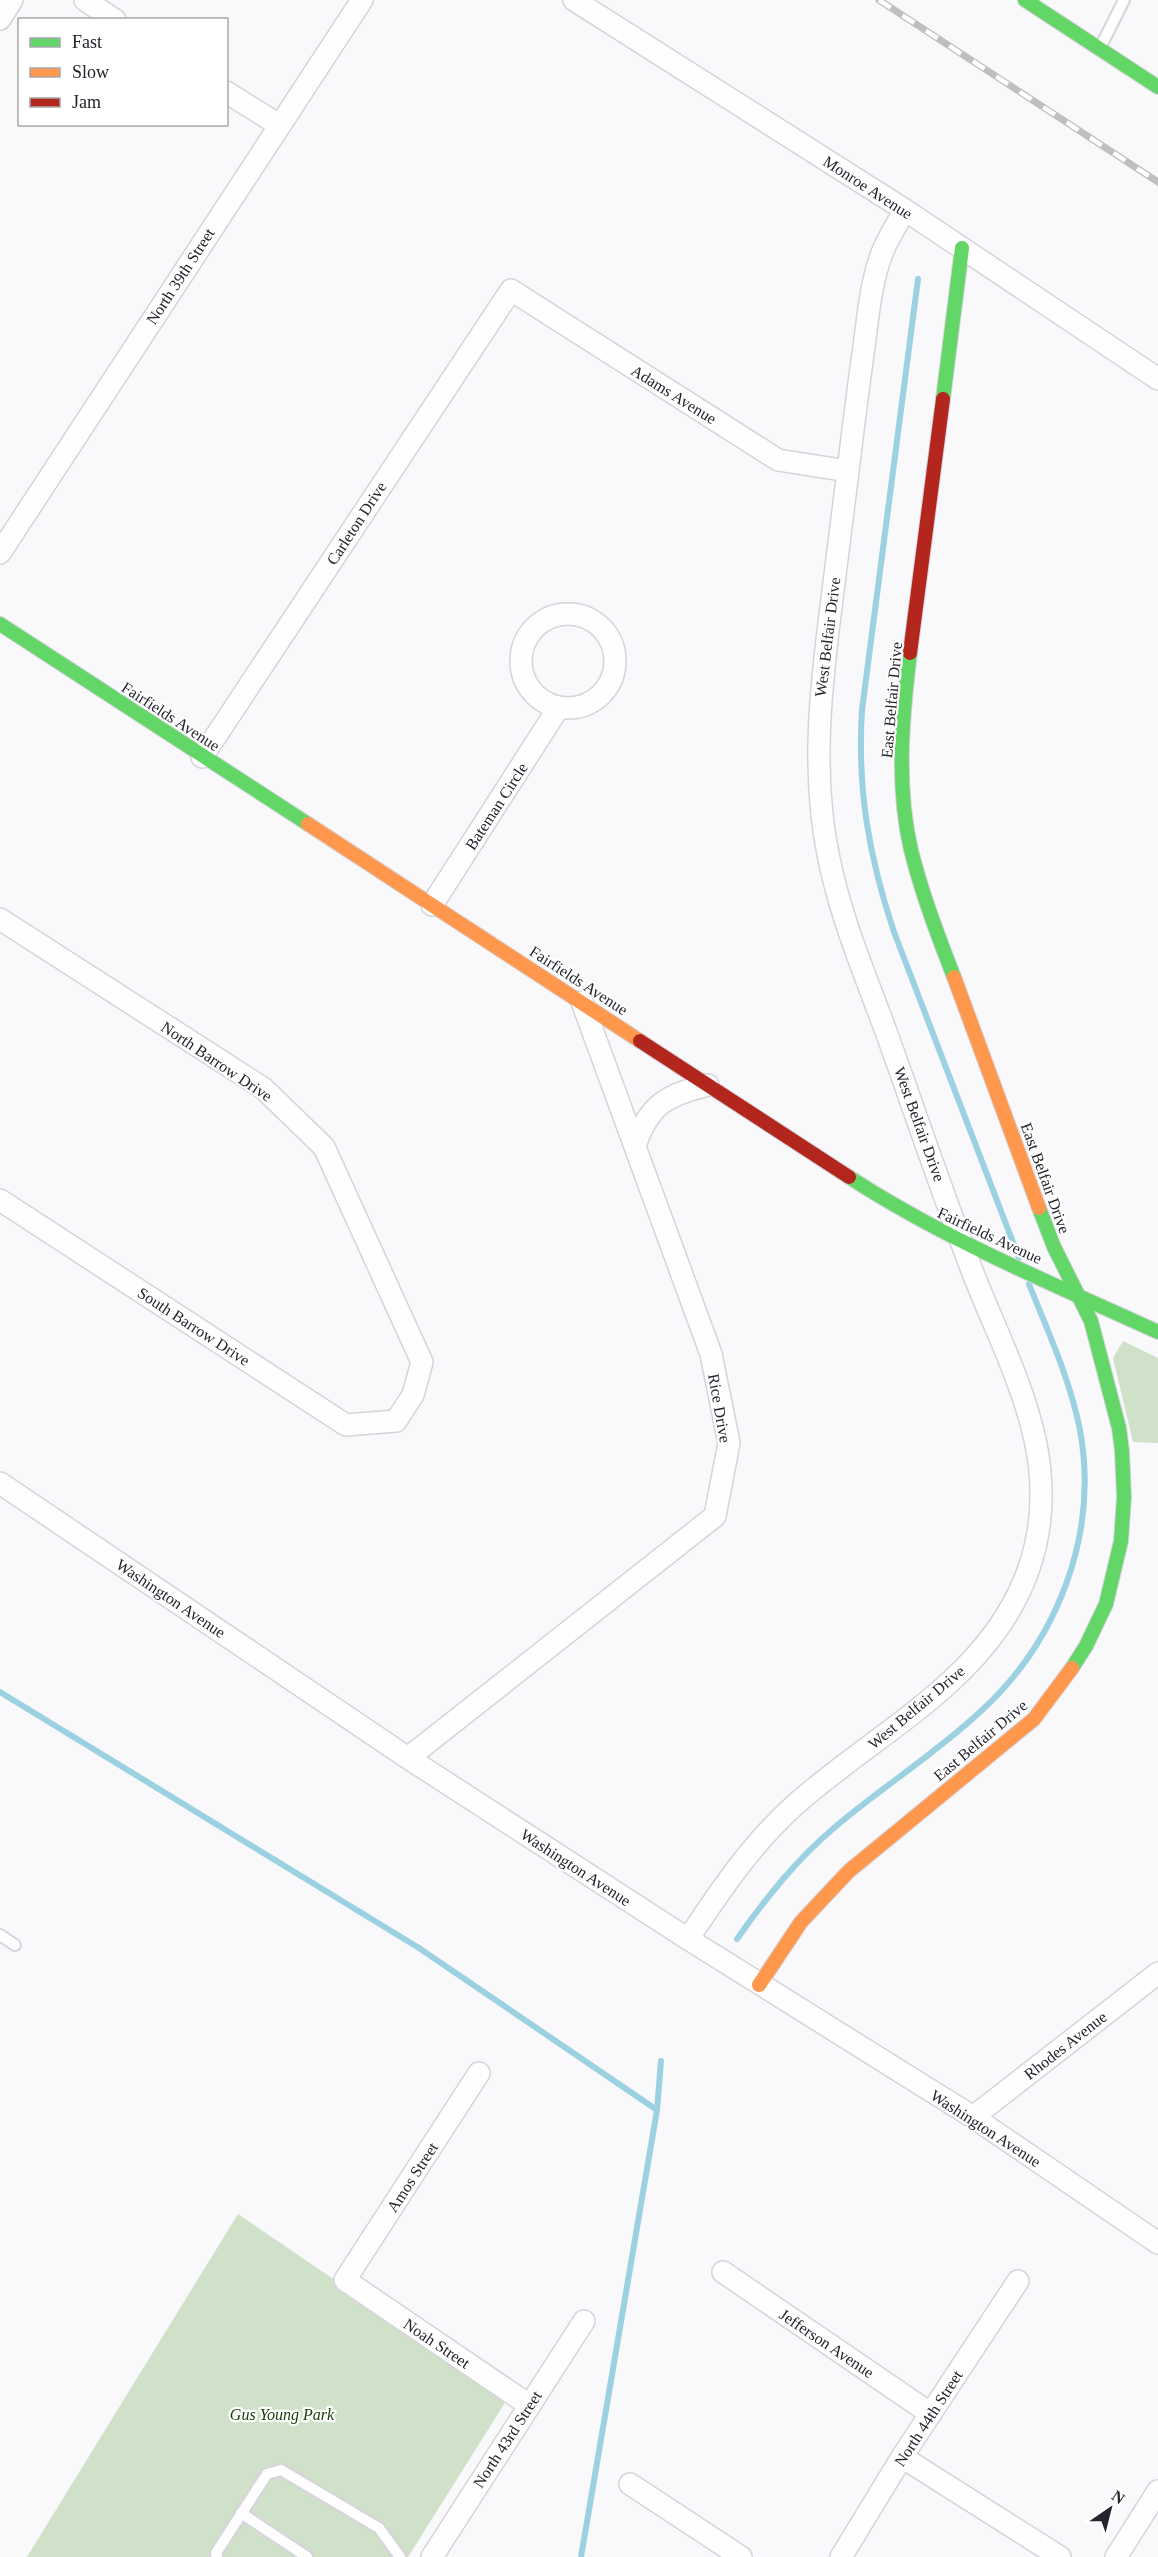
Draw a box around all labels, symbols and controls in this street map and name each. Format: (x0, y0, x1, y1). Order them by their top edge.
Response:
legend (18, 18, 228, 126)
text: Fast (72, 32, 102, 52)
text: Slow (72, 62, 109, 82)
text: Jam (72, 92, 101, 112)
street label: Monroe Avenue (820, 152, 915, 222)
street label: North 39th Street (143, 225, 218, 327)
street label: Adams Avenue (628, 362, 719, 427)
street label: Carleton Drive (323, 479, 390, 568)
street label: West Belfair Drive (812, 576, 843, 698)
street label: East Belfair Drive (878, 641, 905, 759)
street label: Fairfields Avenue (119, 679, 223, 754)
street label: Bateman Circle (462, 760, 531, 853)
street label: Fairfields Avenue (527, 943, 631, 1018)
street label: North Barrow Drive (158, 1018, 275, 1105)
street label: West Belfair Drive (891, 1065, 948, 1184)
street label: East Belfair Drive (1018, 1121, 1073, 1236)
street label: Fairfields Avenue (935, 1204, 1045, 1267)
street label: South Barrow Drive (135, 1284, 253, 1369)
street label: Rice Drive (705, 1372, 734, 1444)
street label: Washington Avenue (112, 1556, 228, 1642)
street label: West Belfair Drive (865, 1662, 968, 1753)
street label: East Belfair Drive (930, 1696, 1030, 1784)
street label: Washington Avenue (517, 1826, 634, 1910)
street label: Rhodes Avenue (1021, 2008, 1110, 2083)
street label: Washington Avenue (927, 2087, 1044, 2171)
street label: Amos Street (384, 2139, 442, 2215)
street label: Jefferson Avenue (776, 2306, 877, 2381)
street label: Noah Street (400, 2315, 473, 2372)
street label: North 44th Street (891, 2367, 966, 2469)
street label: North 43rd Street (470, 2387, 545, 2491)
park label: Gus Young Park (230, 2406, 335, 2424)
north arrow (1080, 2479, 1140, 2539)
text: N (1109, 2487, 1128, 2508)

